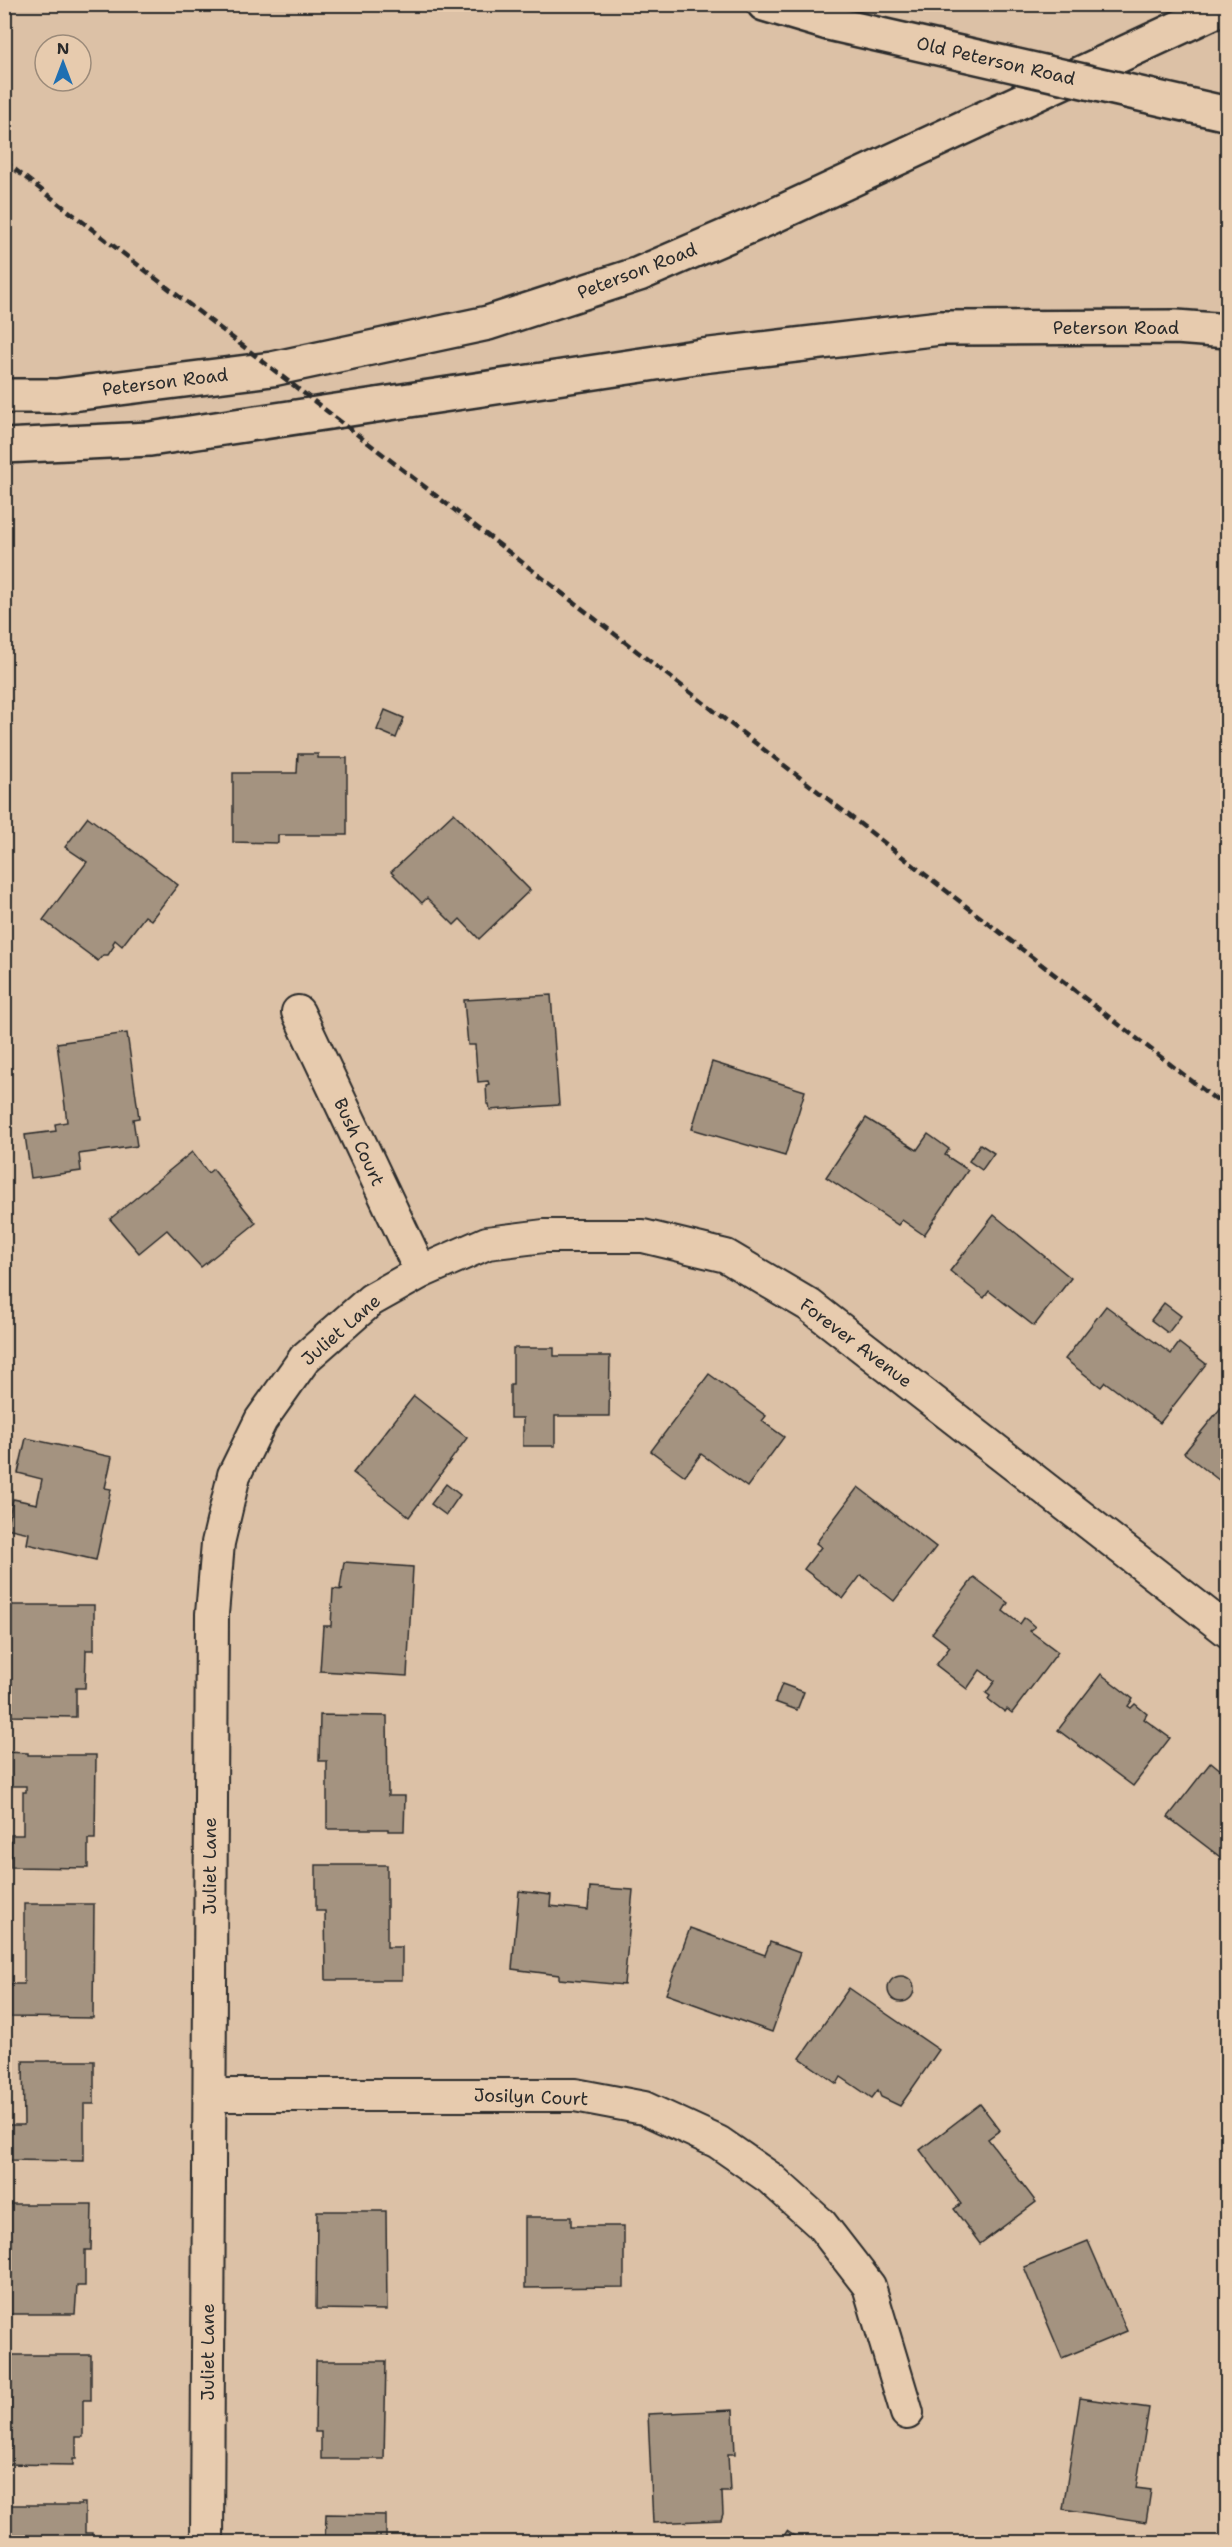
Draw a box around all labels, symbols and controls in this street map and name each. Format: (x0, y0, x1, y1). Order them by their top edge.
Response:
street label: Old Peterson Road (914, 31, 1078, 91)
north arrow (33, 33, 93, 93)
text: N (57, 38, 69, 59)
street label: Peterson Road (574, 237, 700, 305)
street label: Peterson Road (1053, 316, 1179, 340)
street label: Peterson Road (101, 362, 229, 402)
street label: Bush Court (328, 1094, 390, 1190)
street label: Juliet Lane (296, 1289, 386, 1371)
street label: Forever Avenue (795, 1293, 917, 1393)
street label: Juliet Lane (198, 1817, 222, 1915)
street label: Josilyn Court (473, 2083, 589, 2111)
street label: Juliet Lane (196, 2303, 220, 2401)

